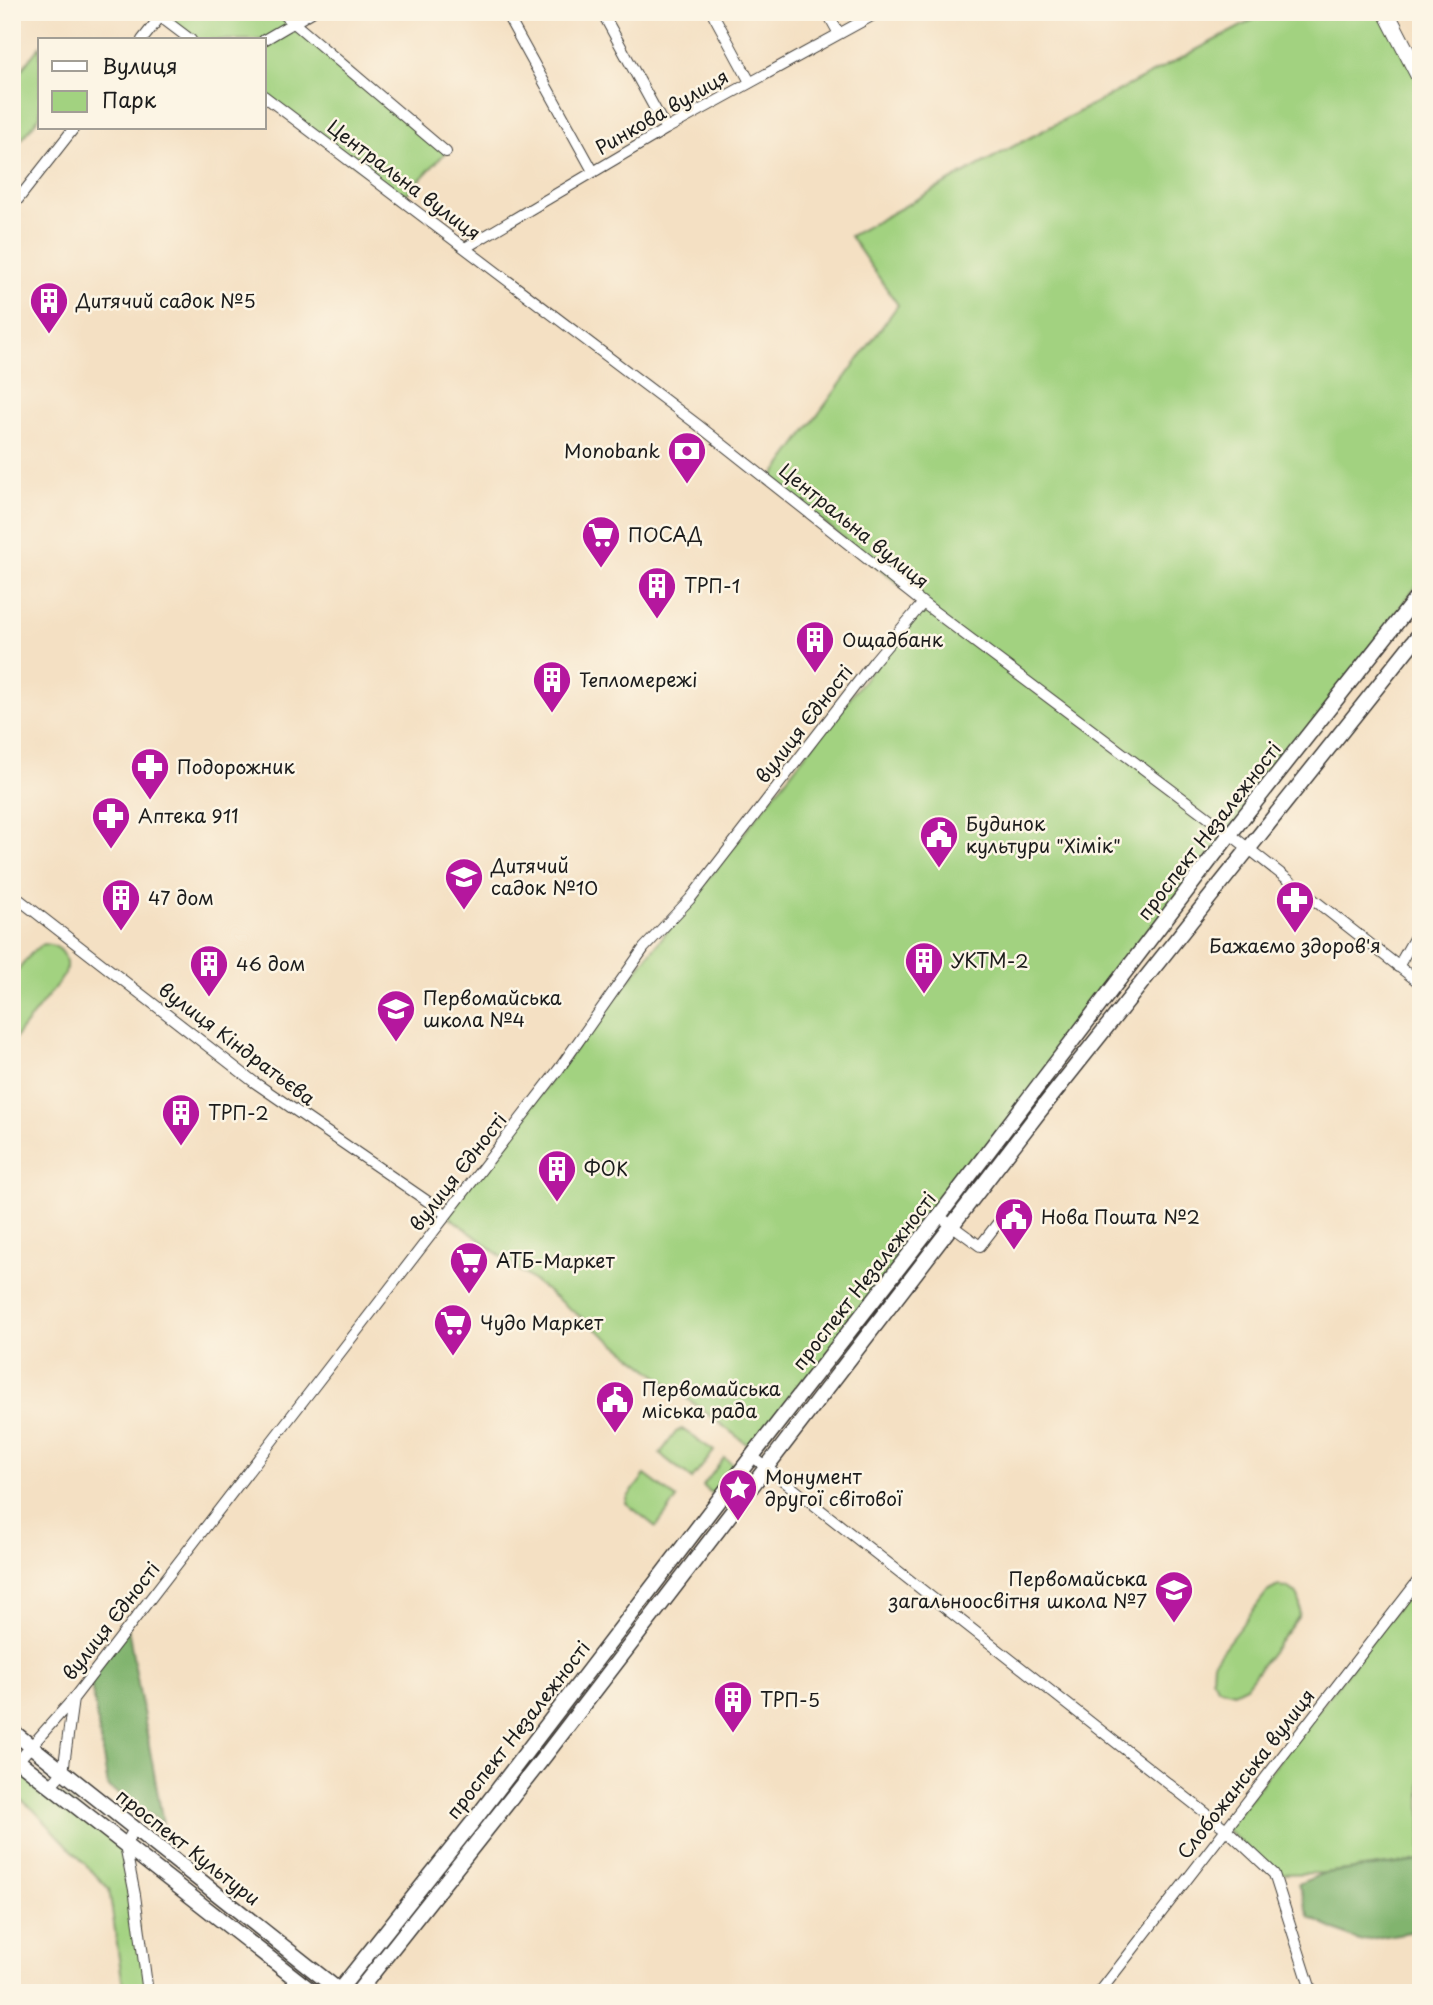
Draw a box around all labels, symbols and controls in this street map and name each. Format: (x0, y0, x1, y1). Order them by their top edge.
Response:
legend (38, 38, 266, 130)
text: Вулиця (102, 49, 178, 81)
street label: Ринкова вулиця (590, 62, 733, 161)
text: Парк (102, 83, 157, 115)
street label: Центральна вулиця (322, 112, 487, 246)
building icon: Дитячий садок №5 (28, 280, 70, 335)
place label: Дитячий садок №5 (75, 286, 256, 314)
bank icon: Monobank (666, 430, 708, 485)
place label: Monobank (564, 436, 660, 464)
street label: Центральна вулиця (774, 456, 936, 594)
supermarket icon: ПОСАД (580, 514, 622, 569)
place label: ПОСАД (628, 520, 703, 548)
building icon: ТРП-1 (636, 565, 678, 620)
place label: ТРП-1 (684, 571, 740, 599)
building icon: Ощадбанк (794, 619, 836, 674)
place label: Ощадбанк (842, 625, 944, 653)
street label: вулиця Єдності (748, 658, 858, 789)
building icon: Тепломережі (531, 659, 573, 714)
place label: Тепломережі (579, 665, 697, 693)
street label: проспект Незалежності (1130, 735, 1287, 925)
pharmacy icon: Подорожник (129, 746, 171, 801)
place label: Подорожник (177, 752, 296, 780)
pharmacy icon: Аптека 911 (90, 795, 132, 850)
place label: Аптека 911 (138, 801, 239, 829)
place label: Будинок культури "Хімік" (966, 809, 1121, 859)
public building icon: Будинок культури "Хімік" (918, 814, 960, 869)
place label: Дитячий садок №10 (490, 851, 598, 901)
school or university icon: Дитячий садок №10 (443, 856, 485, 911)
building icon: 47 дом (100, 877, 142, 932)
pharmacy icon: Бажаємо здоров'я (1274, 879, 1316, 934)
place label: 47 дом (148, 883, 214, 911)
place label: Бажаємо здоров'я (1209, 931, 1381, 959)
building icon: УКТМ-2 (903, 940, 945, 995)
building icon: 46 дом (188, 943, 230, 998)
place label: УКТМ-2 (951, 946, 1029, 974)
place label: 46 дом (236, 949, 305, 977)
street label: вулиця Кіндратьєва (153, 975, 322, 1111)
place label: Первомайська школа №4 (423, 983, 562, 1033)
school or university icon: Первомайська школа №4 (375, 988, 417, 1043)
building icon: ТРП-2 (160, 1092, 202, 1147)
place label: ТРП-2 (208, 1098, 269, 1126)
street label: вулиця Єдності (402, 1106, 512, 1237)
building icon: ФОК (536, 1148, 578, 1203)
place label: ФОК (584, 1154, 628, 1182)
street label: проспект Незалежності (785, 1185, 942, 1375)
public building icon: Нова Пошта №2 (993, 1196, 1035, 1251)
place label: Нова Пошта №2 (1041, 1202, 1200, 1230)
supermarket icon: АТБ-Маркет (448, 1240, 490, 1295)
place label: АТБ-Маркет (496, 1246, 615, 1274)
supermarket icon: Чудо Маркет (432, 1302, 474, 1357)
place label: Чудо Маркет (480, 1308, 604, 1336)
place label: Первомайська мiська рада (642, 1374, 781, 1424)
public building icon: Первомайська мiська рада (594, 1379, 636, 1434)
place label: Монумент другої світової (765, 1462, 903, 1512)
place icon: Монумент другої світової (717, 1467, 759, 1522)
street label: вулиця Єдності (55, 1555, 165, 1686)
place label: Первомайська загальноосвітня школа №7 (888, 1564, 1147, 1614)
school or university icon: Первомайська загальноосвітня школа №7 (1153, 1569, 1195, 1624)
street label: проспект Незалежності (439, 1634, 596, 1824)
building icon: ТРП-5 (712, 1679, 754, 1734)
street label: Слобожанська вулиця (1170, 1682, 1321, 1864)
place label: ТРП-5 (760, 1685, 820, 1713)
street label: проспект Культури (111, 1781, 267, 1911)

